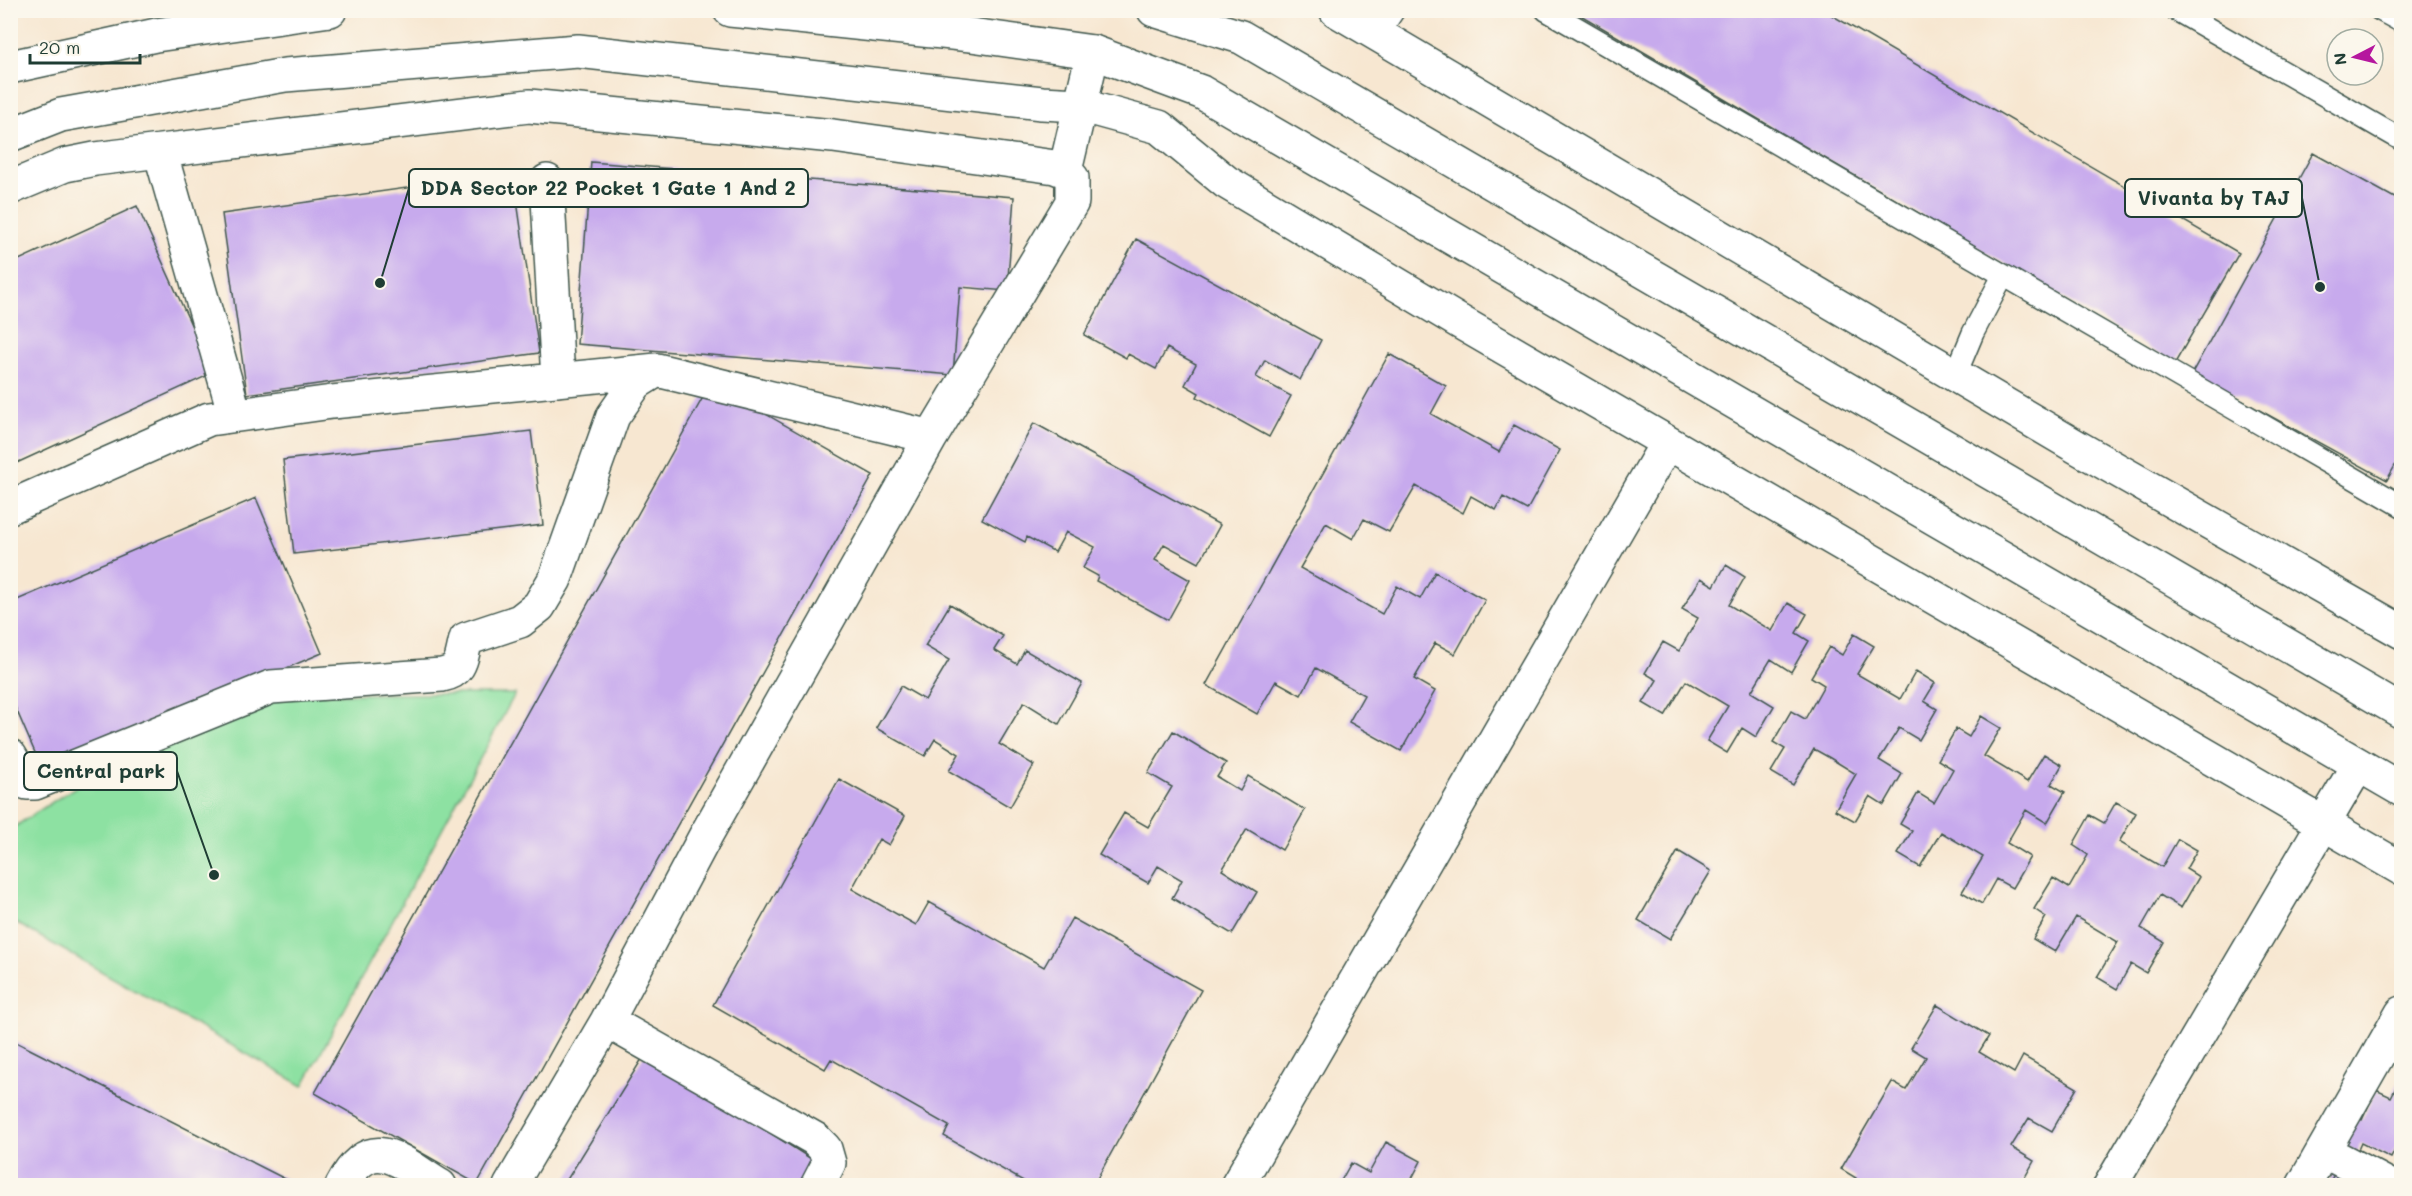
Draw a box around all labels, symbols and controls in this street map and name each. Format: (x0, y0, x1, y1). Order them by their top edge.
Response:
scale bar (30, 27, 140, 65)
north arrow (2325, 27, 2385, 87)
text: 20 m (39, 35, 80, 59)
text: N (2328, 52, 2351, 66)
callout: DDA Sector 22 Pocket 1 Gate 1 And 2 (409, 169, 808, 207)
text: DDA Sector 22 Pocket 1 Gate 1 And 2 (420, 174, 796, 200)
callout: Vivanta by TAJ (2125, 179, 2302, 217)
text: Vivanta by TAJ (2138, 184, 2290, 210)
callout: Central park (24, 752, 177, 790)
text: Central park (37, 757, 165, 783)

